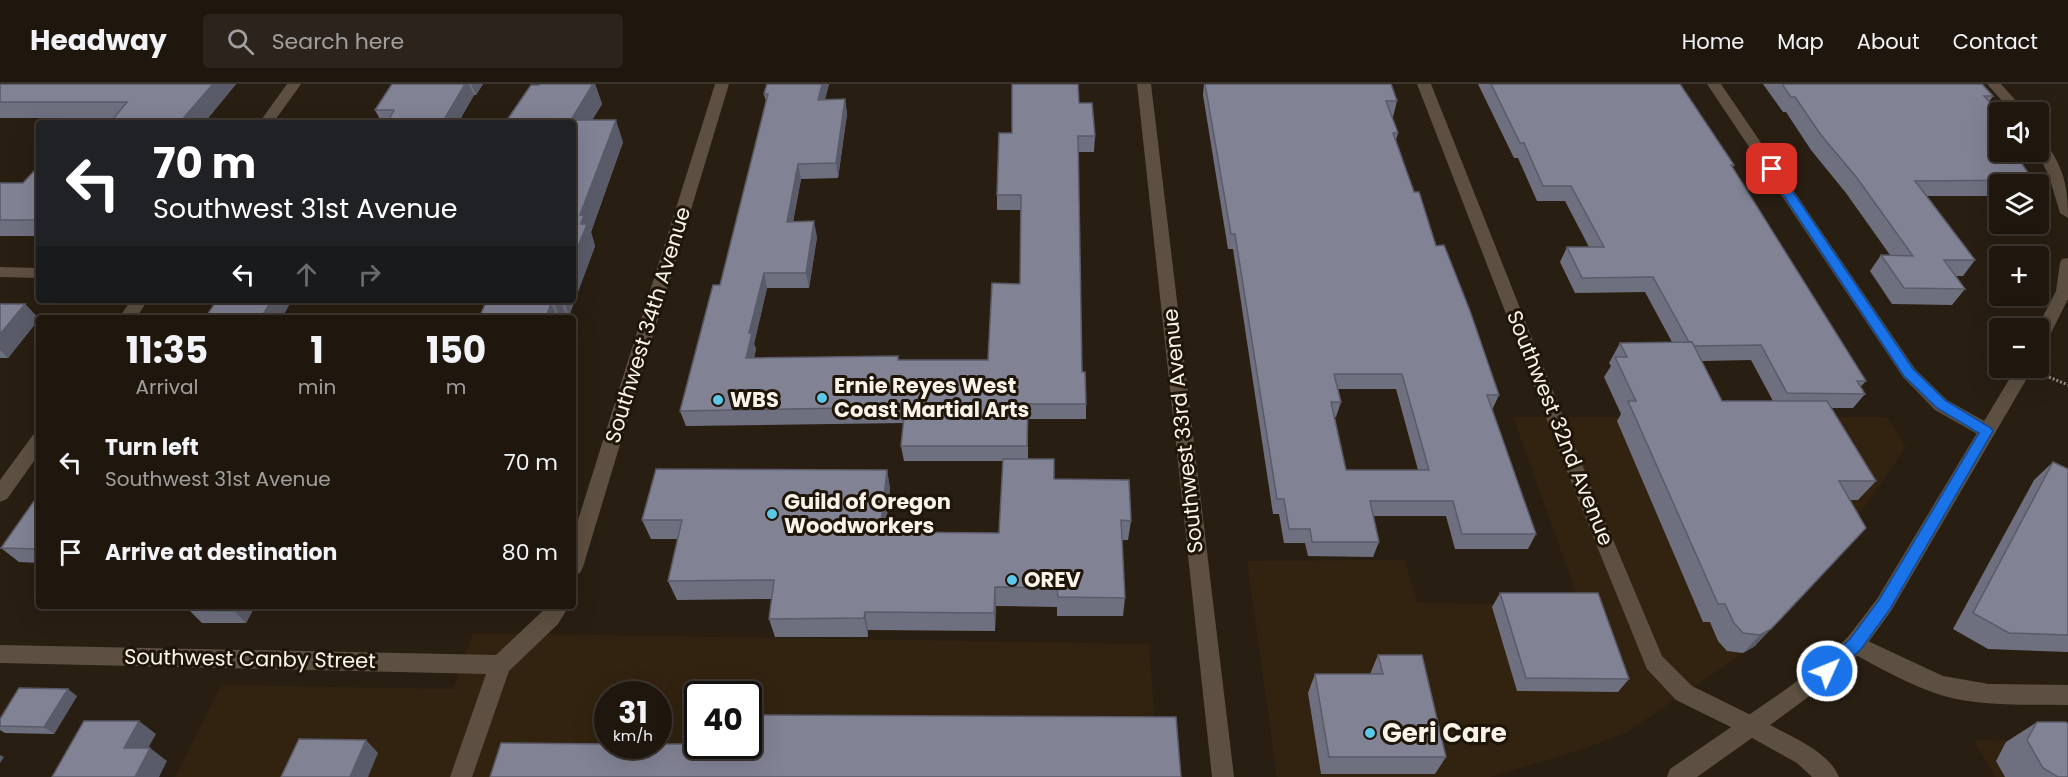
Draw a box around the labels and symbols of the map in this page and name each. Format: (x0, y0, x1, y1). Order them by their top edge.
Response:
pin (1746, 143, 1797, 194)
street label: Southwest 34th Avenue (598, 203, 697, 447)
street label: Southwest 32nd Avenue (1500, 306, 1621, 550)
street label: Southwest 33rd Avenue (1155, 307, 1210, 555)
place label: Ernie Reyes West Coast Martial Arts (834, 371, 1029, 424)
place label: WBS (730, 385, 779, 414)
marker: Ernie Reyes West Coast Martial Arts (815, 391, 829, 405)
marker: WBS (711, 393, 725, 407)
place label: Guild of Oregon Woodworkers (784, 487, 951, 540)
marker: Guild of Oregon Woodworkers (765, 507, 779, 521)
place label: OREV (1024, 565, 1082, 594)
marker: OREV (1005, 573, 1019, 587)
position arrow (1795, 639, 1859, 703)
street label: Southwest Canby Street (124, 642, 376, 675)
speed limit sign: 40 (684, 681, 762, 759)
place label: Geri Care (1382, 715, 1507, 751)
marker: Geri Care (1363, 726, 1377, 740)

